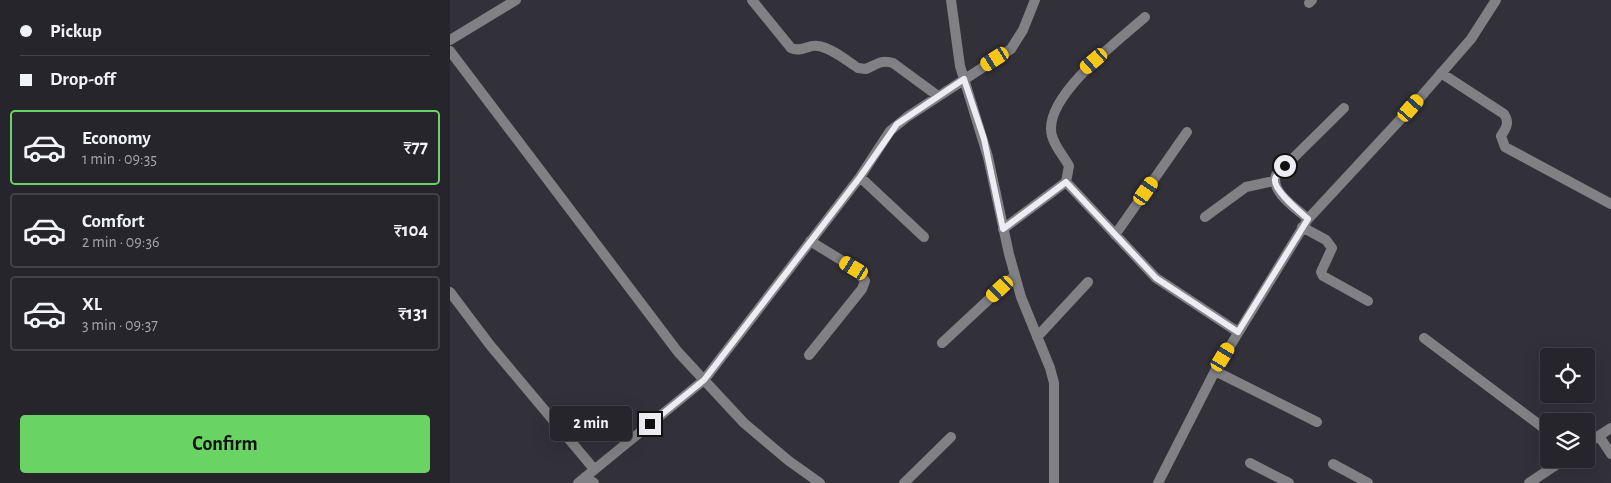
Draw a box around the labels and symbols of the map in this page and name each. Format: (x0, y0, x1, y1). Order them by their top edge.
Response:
car (978, 45, 1011, 73)
car (1077, 45, 1110, 77)
car (1395, 92, 1426, 124)
route start (1274, 155, 1296, 177)
car (1131, 174, 1160, 208)
car (837, 254, 870, 282)
car (983, 273, 1016, 305)
car (1208, 340, 1237, 374)
callout: 2 min (550, 406, 632, 442)
route end (639, 413, 661, 435)

